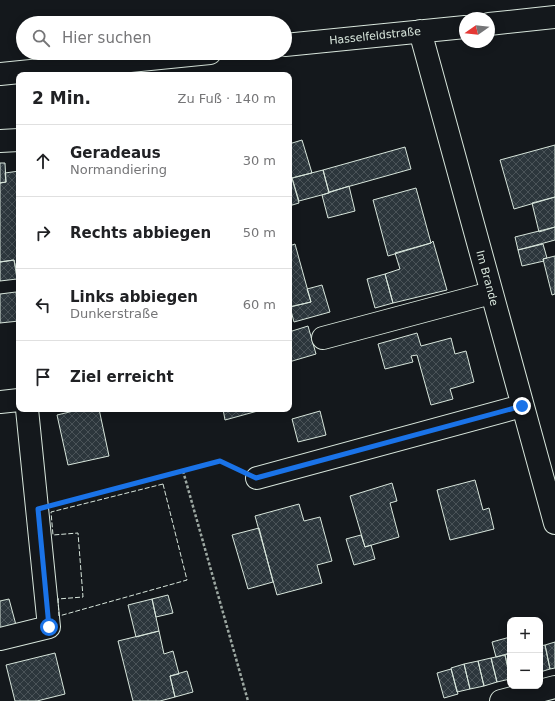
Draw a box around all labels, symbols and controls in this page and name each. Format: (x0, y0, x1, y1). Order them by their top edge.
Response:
north arrow (459, 12, 495, 48)
search box (16, 16, 292, 60)
street label: Hasselfeldstraße (329, 25, 422, 47)
icon: search (30, 27, 52, 49)
text: Hier suchen (62, 29, 151, 47)
text: 2 Min. (32, 88, 91, 108)
text: Zu Fuß · 140 m (178, 91, 276, 106)
text: Geradeaus (70, 144, 161, 162)
icon: ahead (32, 150, 54, 172)
text: 30 m (243, 153, 276, 168)
text: Normandiering (70, 162, 167, 177)
icon: right (32, 222, 54, 244)
text: Rechts abbiegen (70, 224, 211, 242)
text: 50 m (243, 225, 276, 240)
street label: Im Brande (473, 249, 501, 307)
text: Links abbiegen (70, 288, 198, 306)
icon: left (32, 294, 54, 316)
text: 60 m (243, 297, 276, 312)
text: Dunkerstraße (70, 306, 158, 321)
icon: arrive (32, 366, 54, 388)
text: Ziel erreicht (70, 368, 174, 386)
route end (513, 397, 531, 415)
map controls (507, 617, 543, 689)
button: + (507, 617, 543, 653)
route start (40, 618, 58, 636)
button: − (507, 653, 543, 689)

